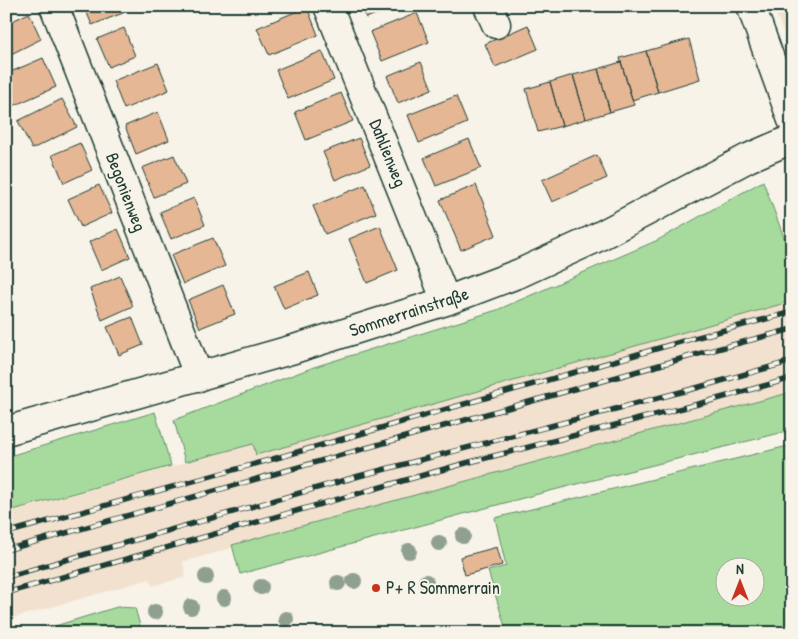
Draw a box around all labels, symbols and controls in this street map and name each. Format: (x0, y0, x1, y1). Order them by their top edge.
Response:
street label: Dahlienweg (364, 115, 413, 190)
street label: Begonienweg (100, 149, 153, 235)
street label: Sommerrainstraße (346, 280, 472, 343)
north arrow (716, 556, 766, 606)
text: N (736, 559, 744, 578)
place label: P+ R Sommerrain (386, 575, 500, 600)
marker: P+ R Sommerrain (370, 582, 382, 594)

